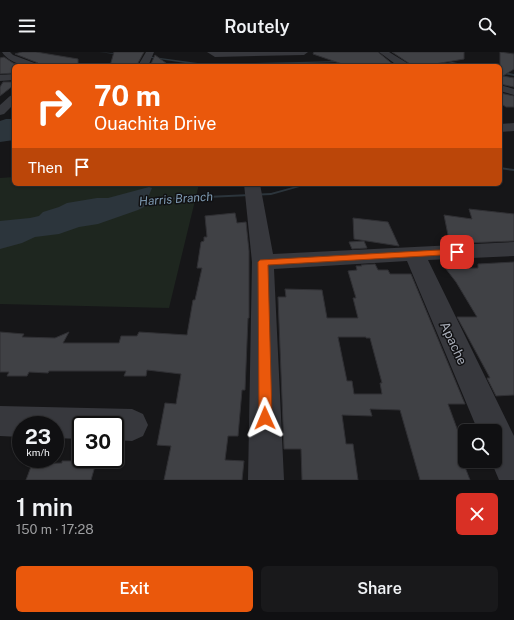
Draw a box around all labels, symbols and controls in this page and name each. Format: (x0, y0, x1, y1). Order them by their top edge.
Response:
icon: menu (16, 15, 38, 37)
icon: search (476, 15, 498, 37)
text: Routely (224, 16, 290, 37)
text: 70 m (94, 79, 161, 112)
icon: right (28, 80, 80, 132)
text: Ouachita Drive (94, 113, 216, 134)
icon: arrive (71, 156, 93, 178)
text: Then (28, 159, 63, 176)
water label: Harris Branch (139, 189, 214, 209)
pin (440, 235, 474, 269)
icon: arrive (446, 241, 468, 263)
street label: Apache (437, 319, 470, 367)
position arrow (244, 397, 286, 439)
speed limit sign: 30 (72, 416, 124, 468)
map controls (458, 424, 502, 468)
button: search (458, 424, 502, 468)
text: 23 (25, 425, 51, 449)
text: km/h (26, 446, 50, 458)
text: 1 min (16, 493, 73, 521)
button: close (456, 493, 498, 535)
text: 150 m · 17:28 (16, 522, 94, 537)
button: Exit (16, 566, 253, 612)
button: Share (261, 566, 498, 612)

